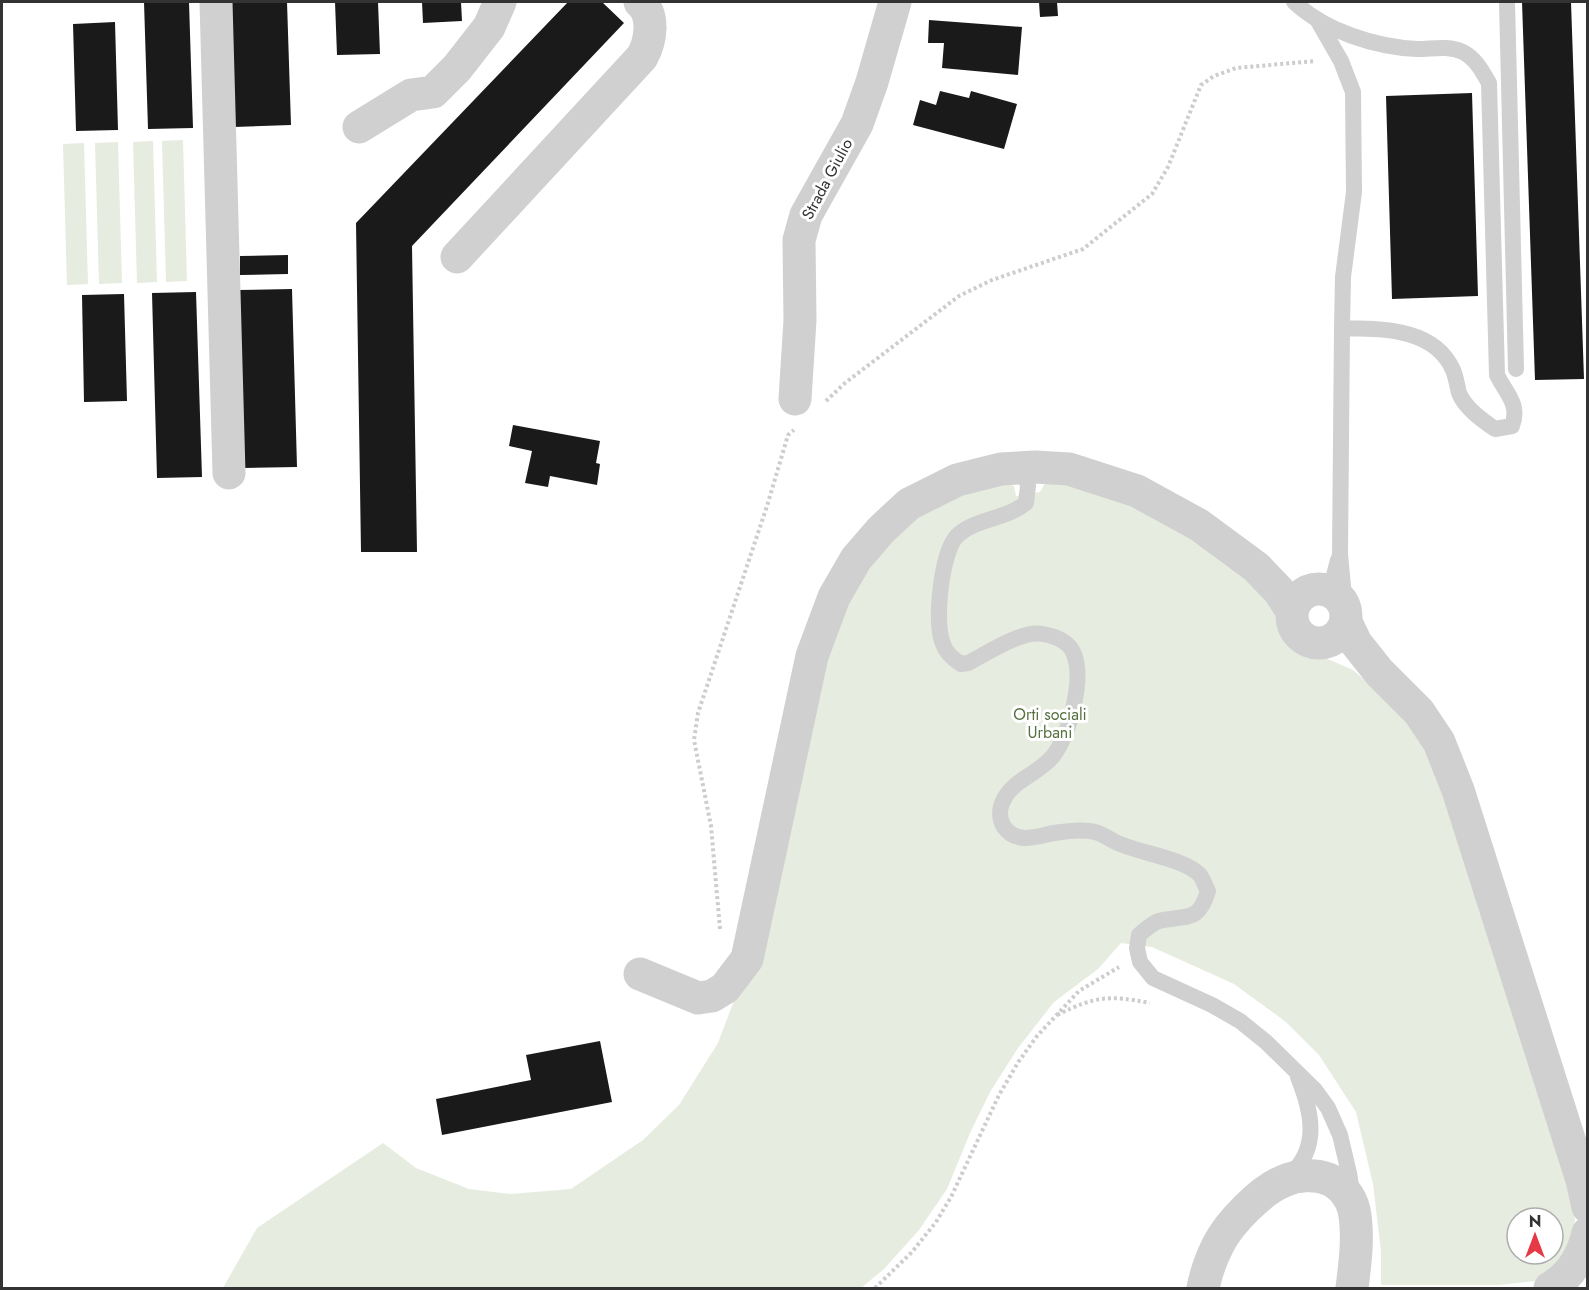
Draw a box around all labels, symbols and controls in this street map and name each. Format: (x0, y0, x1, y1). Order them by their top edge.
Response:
street label: Strada Giulio (796, 134, 858, 224)
park label: Orti sociali Urbani (1013, 703, 1087, 744)
north arrow (1505, 1206, 1565, 1266)
text: N (1529, 1210, 1541, 1233)

